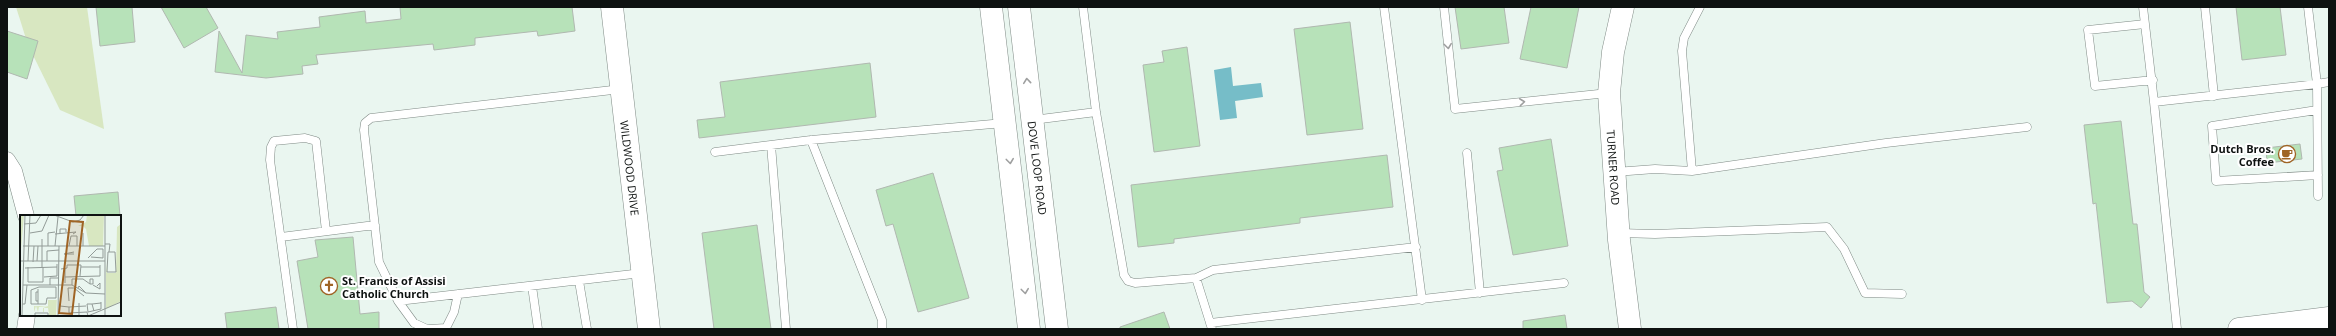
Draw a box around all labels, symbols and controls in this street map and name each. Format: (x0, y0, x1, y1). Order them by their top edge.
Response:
one-way arrow (1443, 43, 1452, 49)
one-way arrow (1023, 78, 1032, 85)
one-way arrow (1519, 98, 1525, 107)
street label: WILDWOOD DRIVE (618, 120, 643, 216)
street label: DOVE LOOP ROAD (1025, 120, 1051, 216)
street label: TURNER ROAD (1604, 129, 1624, 206)
place label: Dutch Bros. Coffee (2210, 141, 2274, 169)
cafe icon: Dutch Bros. Coffee (2277, 144, 2297, 164)
one-way arrow (1005, 158, 1014, 165)
inset map (20, 215, 121, 316)
place label: St. Francis of Assisi Catholic Church (342, 273, 446, 301)
church icon: St. Francis of Assisi Catholic Church (319, 276, 339, 296)
one-way arrow (1020, 288, 1029, 294)

